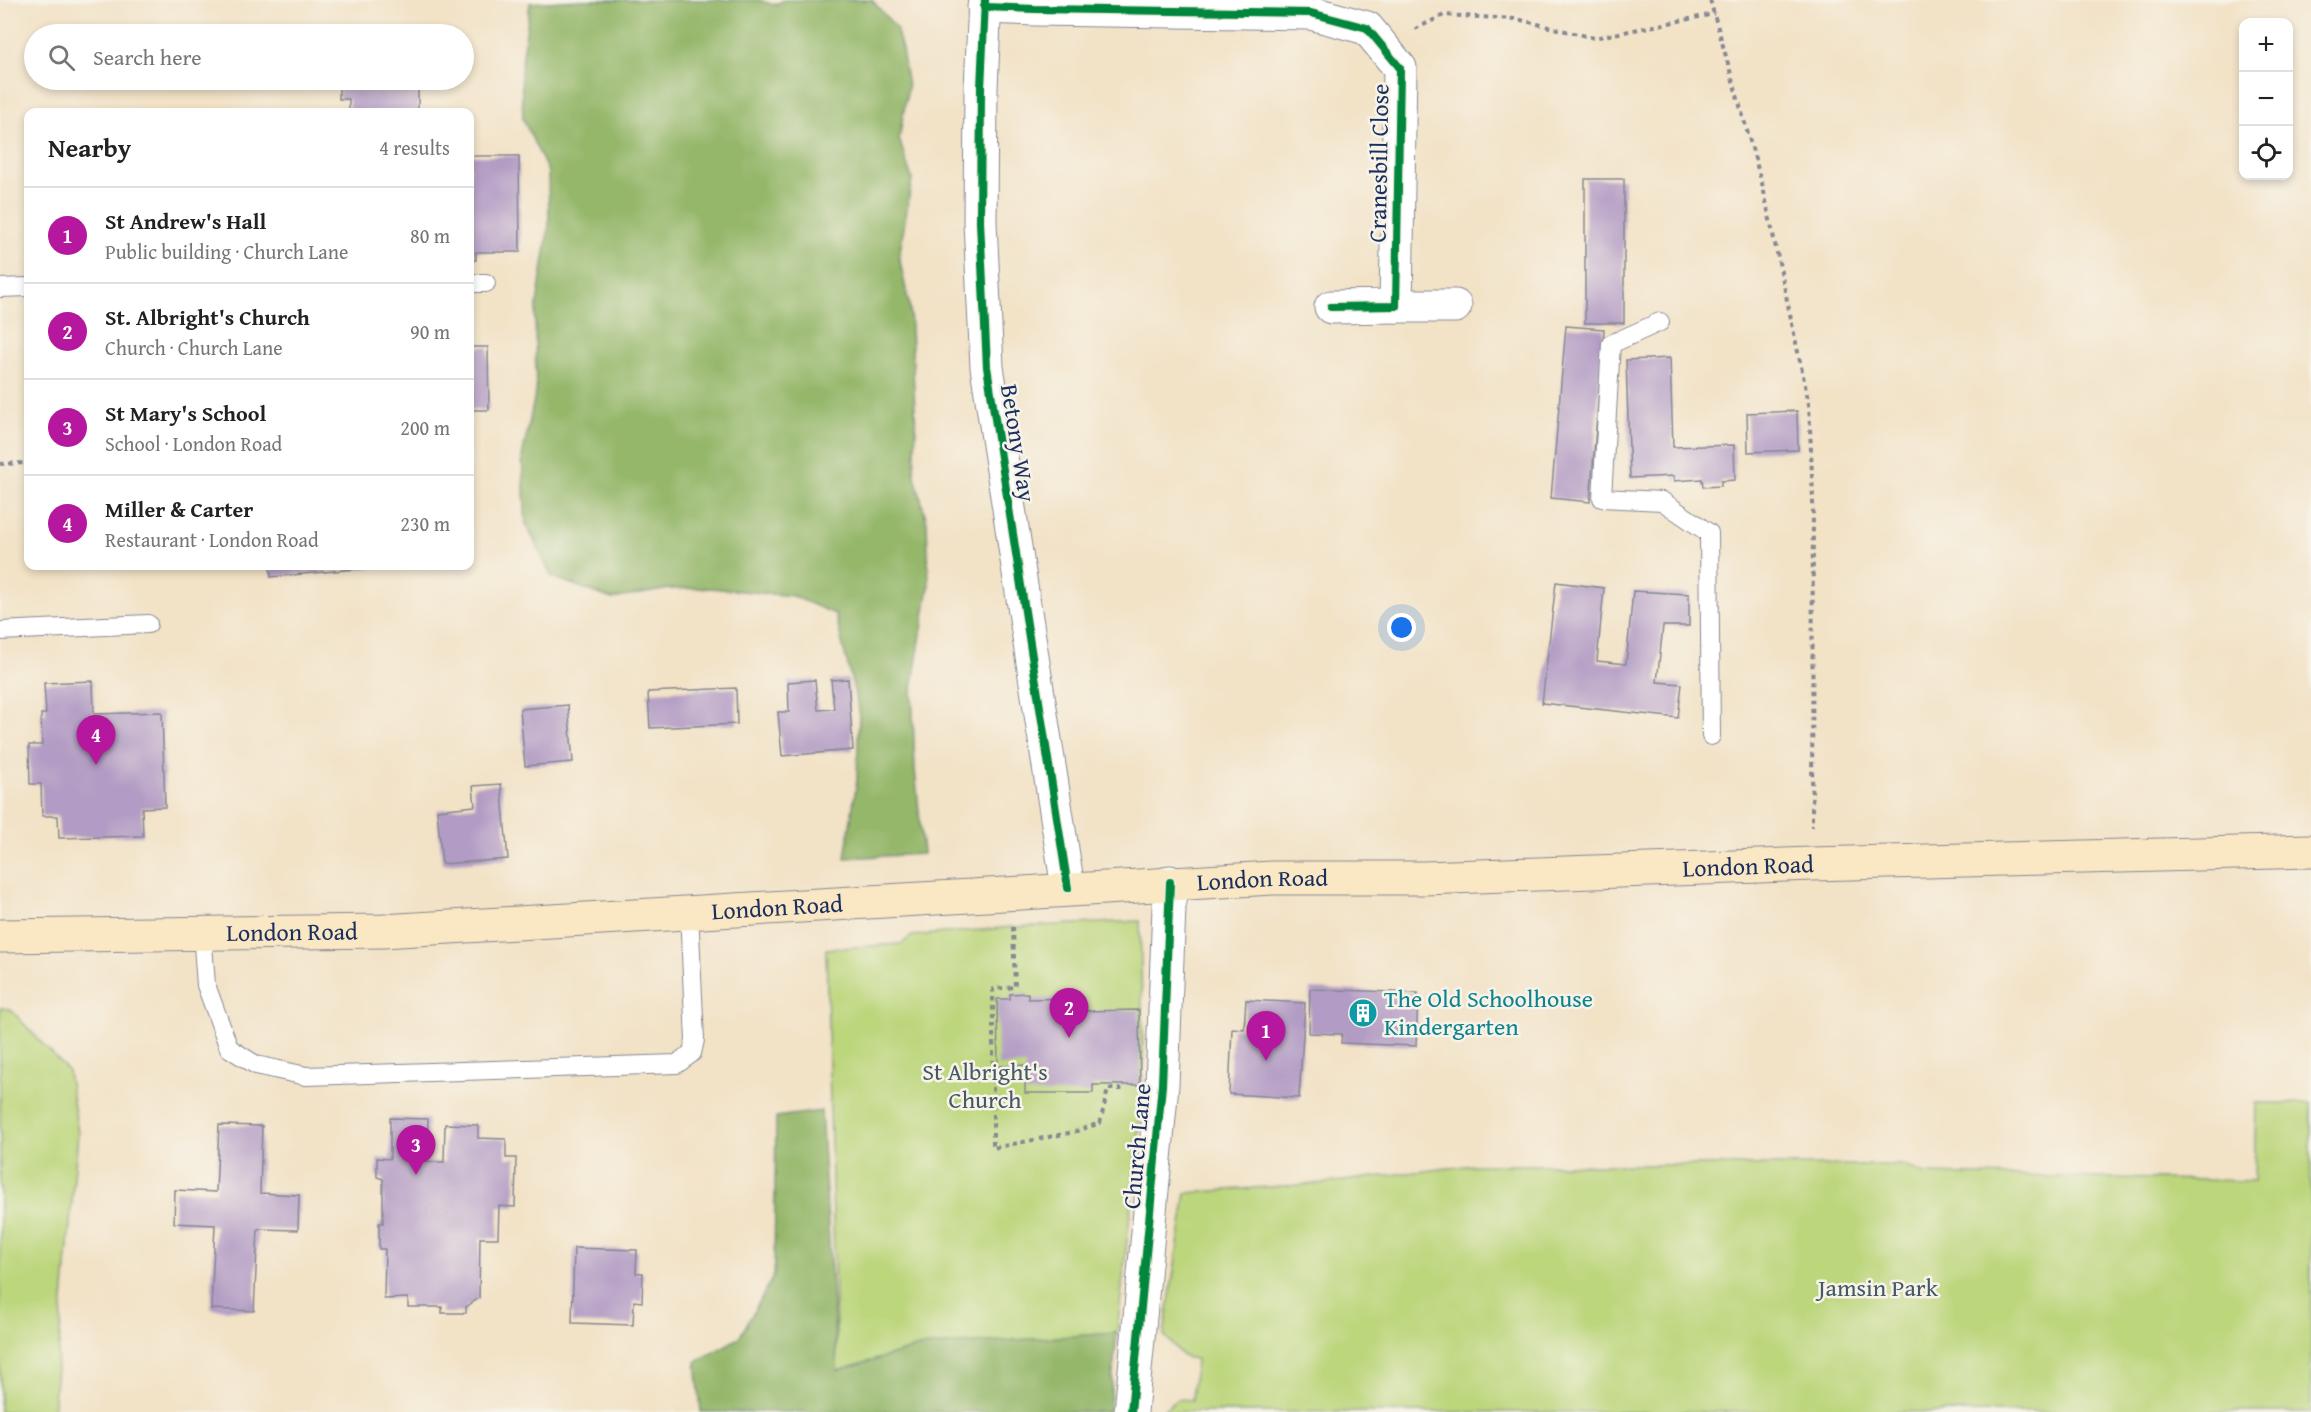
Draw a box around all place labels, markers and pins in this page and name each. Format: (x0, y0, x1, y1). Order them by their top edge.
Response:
pin: 4 (76, 716, 116, 765)
place label: The Old Schoolhouse Kindergarten (1384, 981, 1593, 1044)
pin: 2 (1050, 988, 1088, 1038)
building icon: The Old Schoolhouse Kindergarten (1347, 997, 1379, 1029)
pin: 1 (1246, 1012, 1286, 1061)
pin: 3 (396, 1126, 436, 1175)

